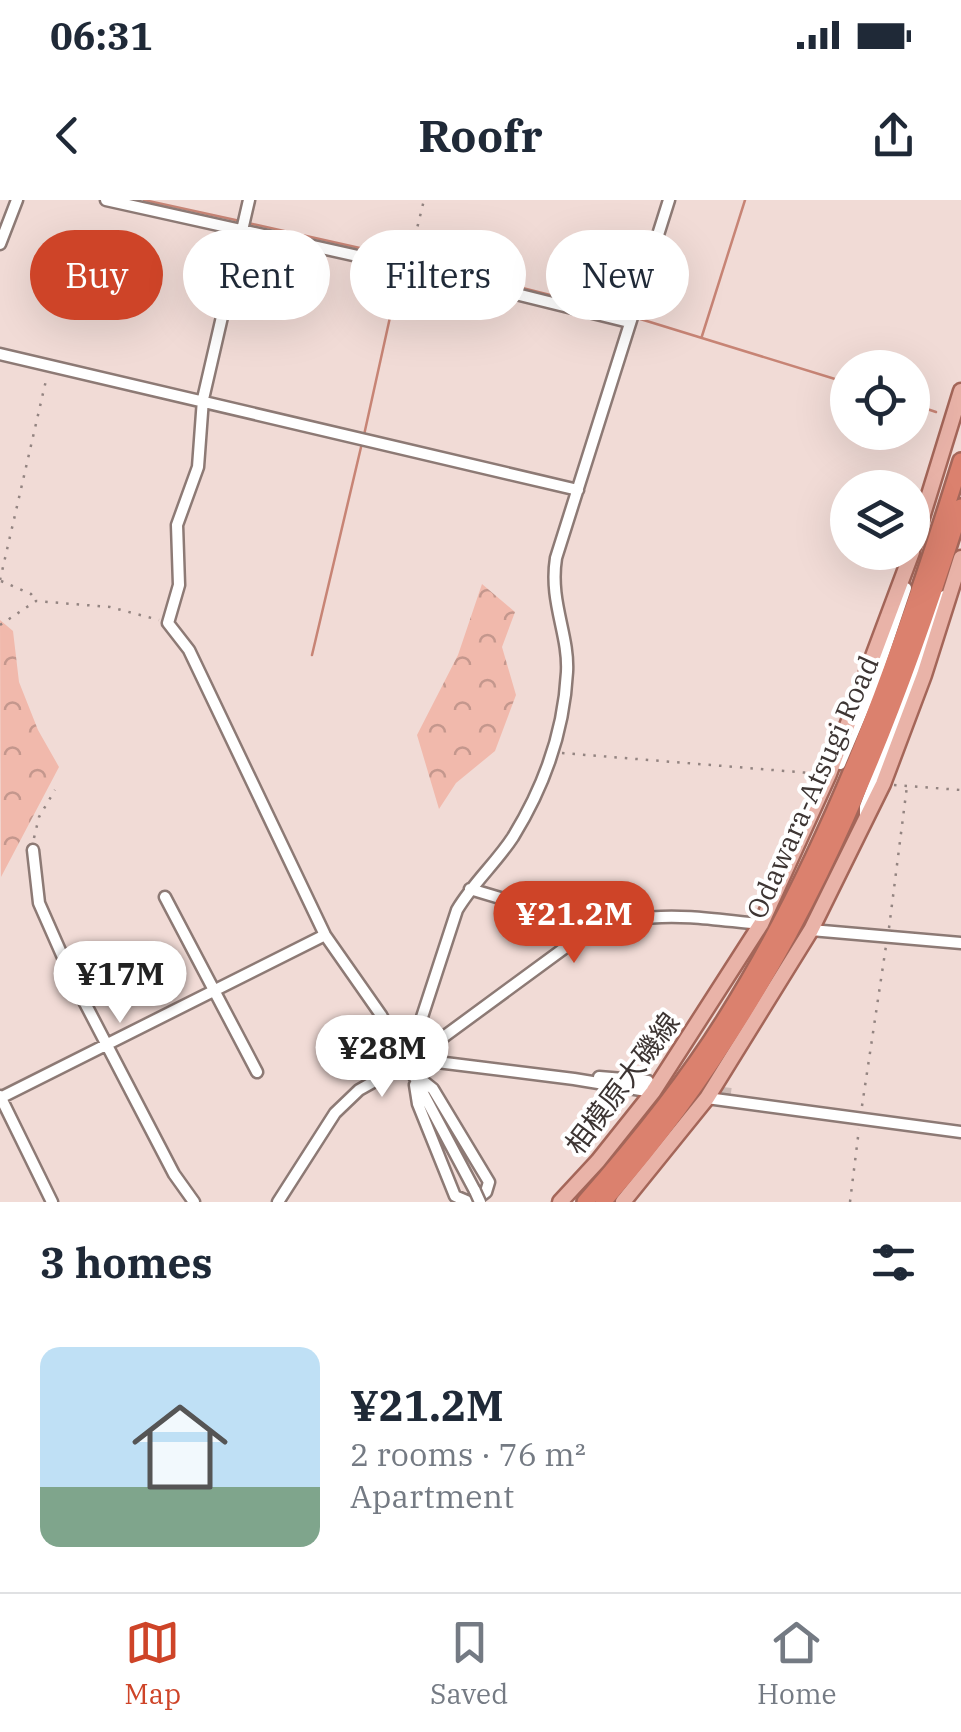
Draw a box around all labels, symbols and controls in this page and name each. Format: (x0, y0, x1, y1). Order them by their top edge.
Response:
text: 06:31 (50, 11, 153, 60)
text: Roofr (418, 106, 543, 164)
icon: back (40, 108, 95, 163)
icon: share (866, 108, 921, 163)
chip: Buy (30, 230, 163, 320)
chip: Rent (183, 230, 330, 320)
chip: Filters (350, 230, 526, 320)
chip: New (546, 230, 689, 320)
map controls (830, 350, 930, 570)
button: locate (830, 350, 930, 450)
button: layers (830, 470, 930, 570)
street label: Odawara-Atsugi Road (737, 650, 887, 924)
pin: ¥21.2M (493, 881, 655, 966)
text: ¥21.2M (515, 892, 633, 934)
pin: ¥17M (61, 941, 179, 1026)
text: ¥17M (76, 952, 164, 994)
street label: 相模原大磯線 (557, 1005, 687, 1161)
pin: ¥28M (323, 1015, 441, 1100)
text: ¥28M (338, 1026, 426, 1068)
text: 3 homes (40, 1235, 213, 1290)
icon: filters (866, 1235, 921, 1290)
text: ¥21.2M (350, 1378, 504, 1433)
icon: home (120, 1387, 240, 1507)
text: 2 rooms · 76 m² (350, 1433, 586, 1475)
text: Apartment (350, 1475, 514, 1517)
tab: Map (124, 1615, 181, 1712)
tab: Saved (430, 1615, 508, 1712)
tab: Home (757, 1615, 837, 1712)

